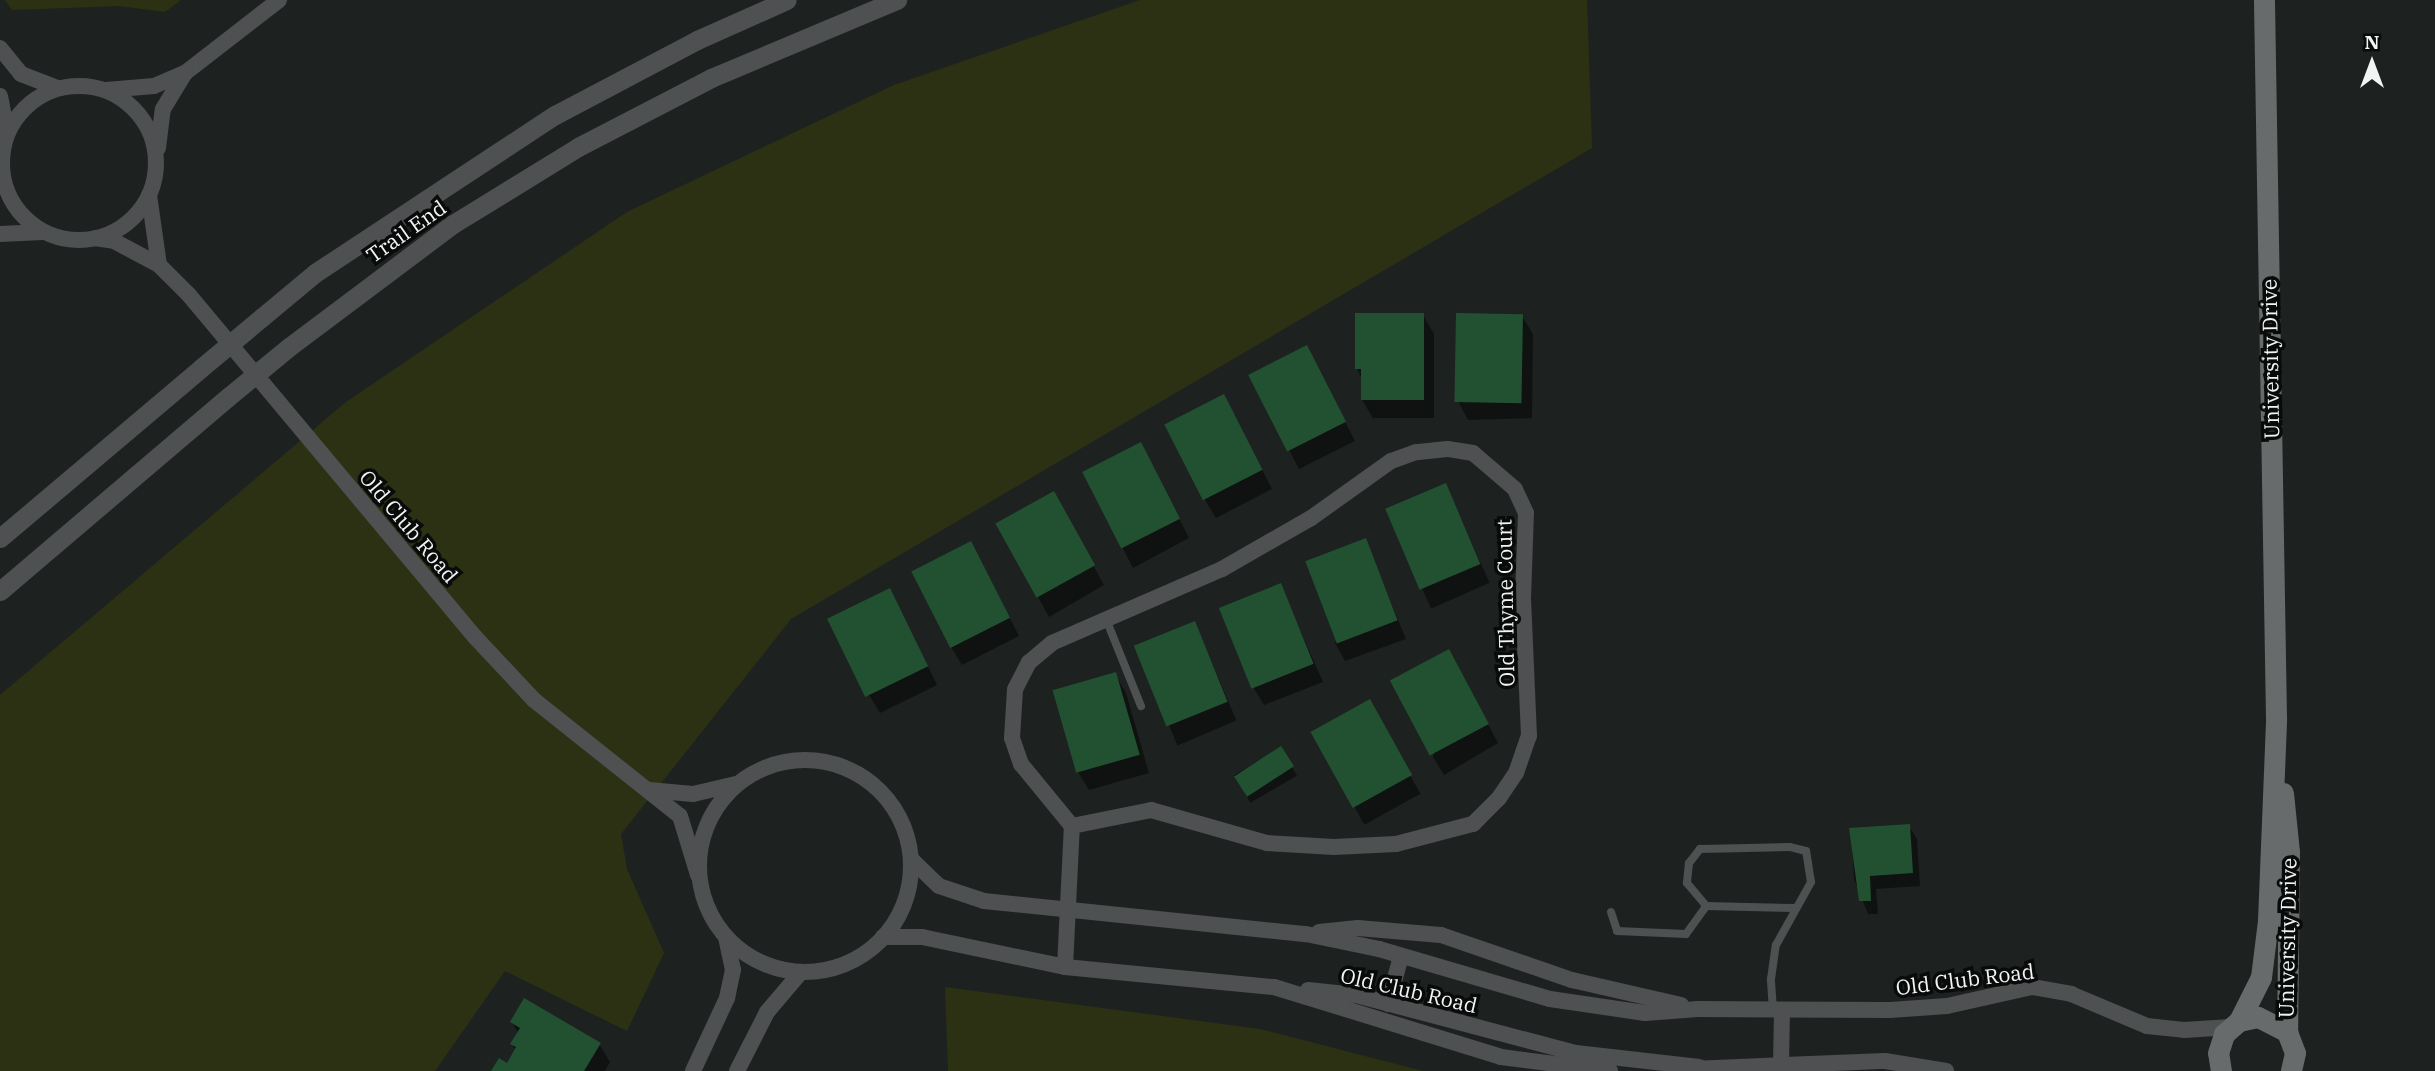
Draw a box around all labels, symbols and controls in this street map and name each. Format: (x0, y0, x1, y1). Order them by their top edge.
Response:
north arrow (2337, 28, 2407, 98)
text: N (2364, 30, 2380, 54)
street label: Trail End (361, 194, 451, 268)
street label: University Drive (2256, 279, 2284, 439)
street label: Old Club Road (355, 465, 463, 587)
street label: Old Thyme Court (1491, 519, 1519, 687)
street label: University Drive (2273, 858, 2301, 1018)
street label: Old Club Road (1894, 958, 2036, 1000)
street label: Old Club Road (1338, 962, 1480, 1018)

